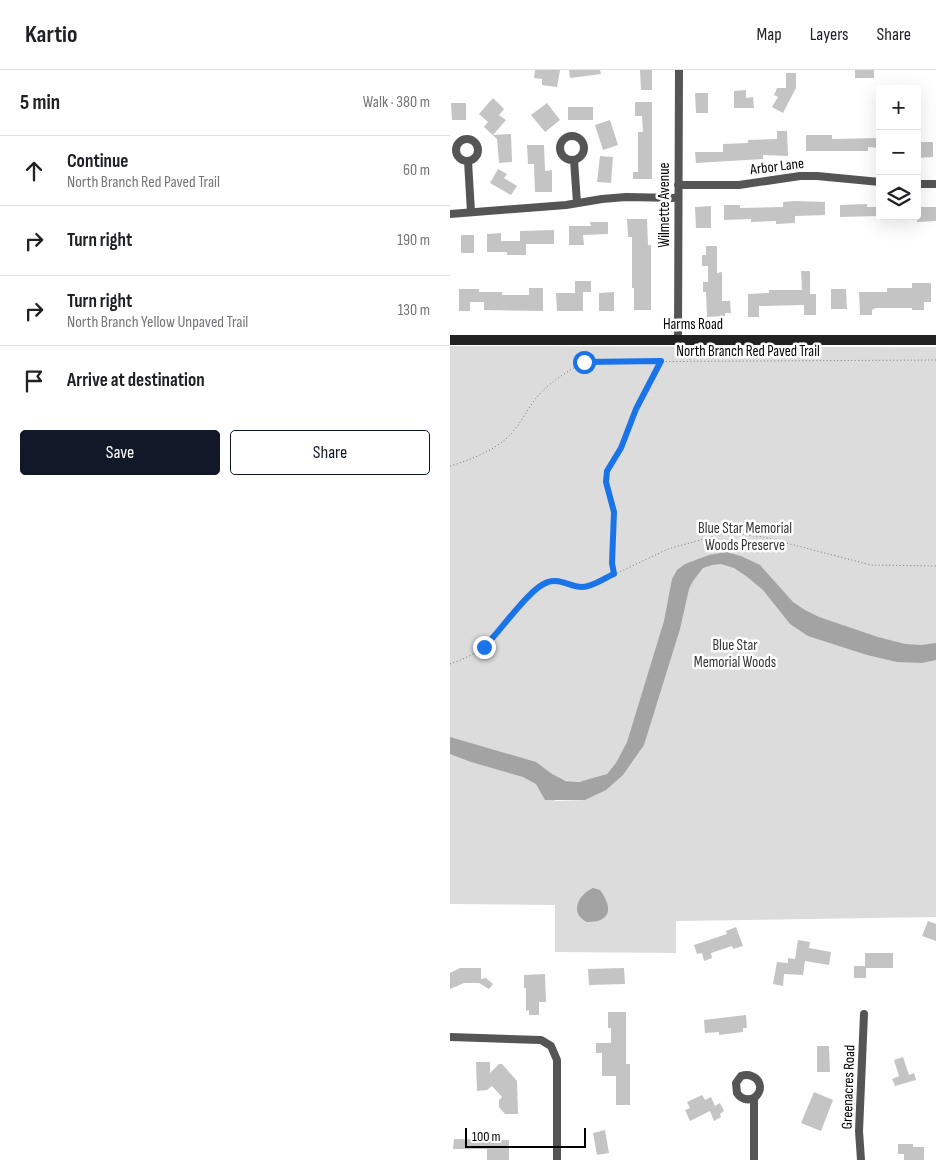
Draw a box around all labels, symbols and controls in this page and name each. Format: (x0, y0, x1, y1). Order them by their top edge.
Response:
text: Kartio (25, 20, 77, 49)
text: Map (757, 24, 782, 45)
text: Layers (810, 24, 849, 45)
text: Share (877, 24, 911, 45)
map controls (876, 85, 921, 220)
button: + (876, 85, 921, 130)
text: 5 min (20, 90, 60, 115)
text: Walk · 380 m (363, 93, 430, 112)
button: − (876, 130, 921, 175)
text: Continue (67, 150, 128, 173)
street label: Arbor Lane (748, 154, 805, 179)
icon: ahead (20, 157, 48, 185)
text: 60 m (403, 161, 430, 180)
street label: Wilmette Avenue (655, 162, 674, 248)
text: North Branch Red Paved Trail (67, 173, 220, 192)
button: layers (876, 175, 921, 220)
icon: right (20, 227, 48, 255)
text: Turn right (67, 229, 132, 252)
text: 190 m (397, 231, 430, 250)
text: Turn right (67, 290, 132, 313)
icon: right (20, 297, 48, 325)
text: 130 m (398, 301, 430, 320)
text: North Branch Yellow Unpaved Trail (67, 313, 248, 332)
street label: Harms Road (663, 315, 723, 334)
street label: North Branch Red Paved Trail (676, 342, 820, 361)
route start (573, 351, 596, 374)
icon: arrive (20, 367, 48, 395)
text: Arrive at destination (67, 369, 205, 392)
button: Save (20, 430, 220, 475)
button: Share (230, 430, 430, 475)
park label: Blue Star Memorial Woods Preserve (698, 519, 792, 555)
route end (473, 636, 496, 659)
park label: Blue Star Memorial Woods (694, 636, 776, 672)
street label: Greenacres Road (838, 1044, 859, 1130)
scale bar (465, 1125, 586, 1148)
text: 100 m (472, 1128, 501, 1145)

